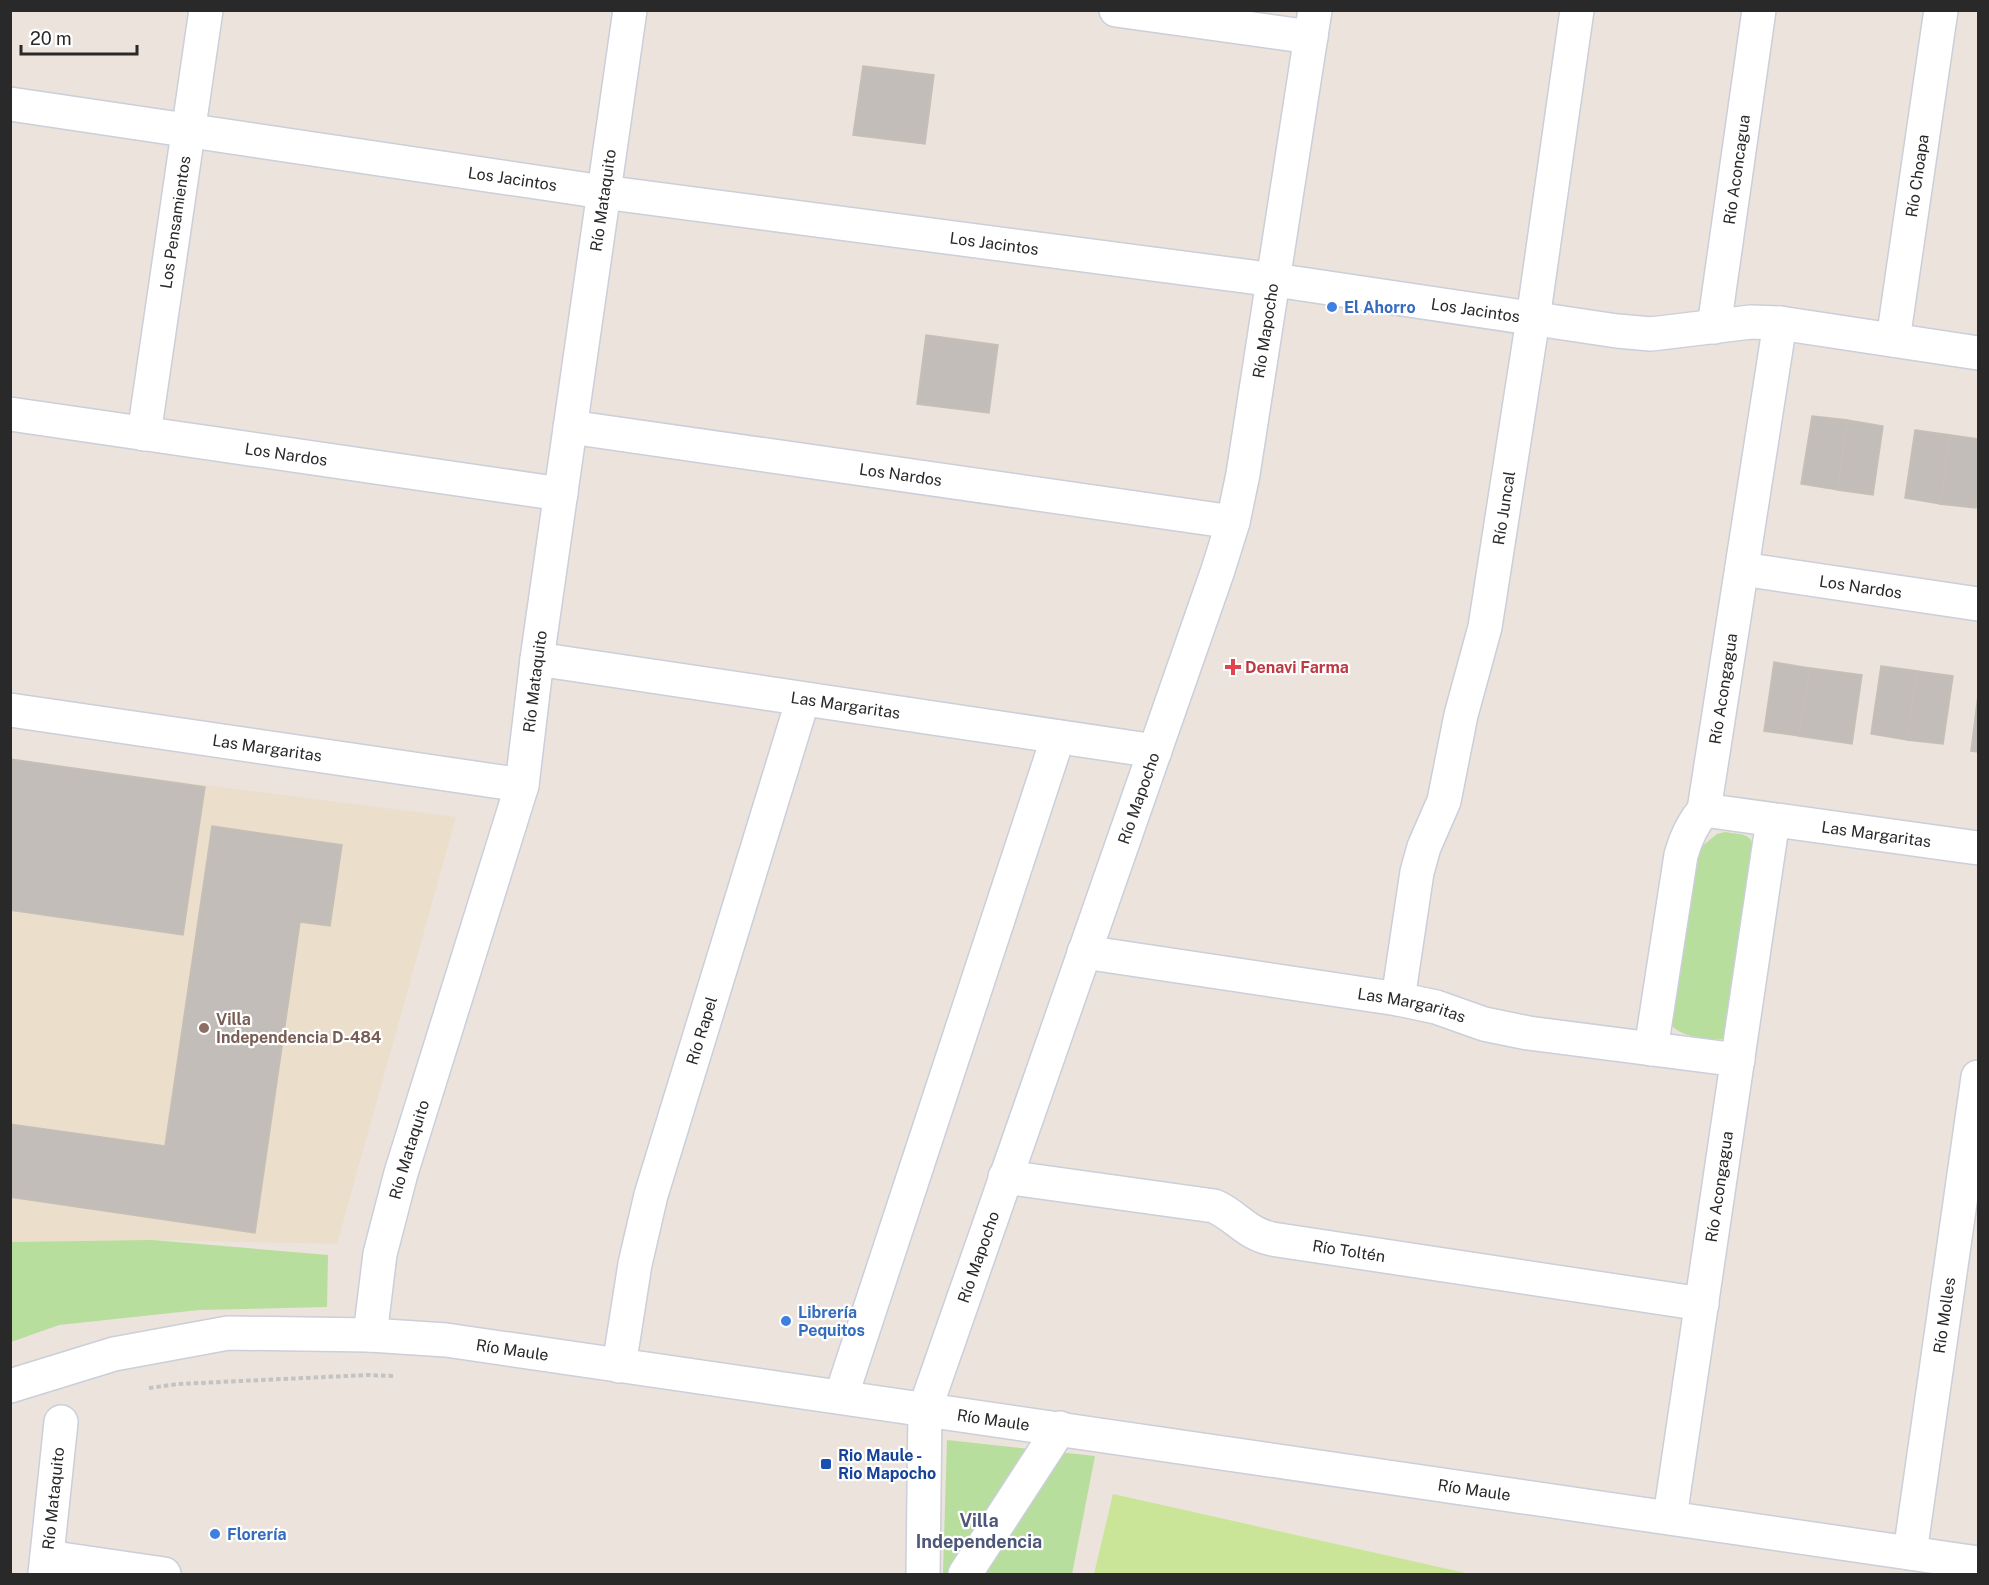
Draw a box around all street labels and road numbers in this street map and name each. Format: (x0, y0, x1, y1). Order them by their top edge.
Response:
street label: Río Aconcagua (1720, 113, 1754, 226)
street label: Río Choapa (1902, 133, 1933, 219)
street label: Río Mataquito (587, 148, 620, 253)
street label: Los Pensamientos (156, 155, 195, 290)
street label: Los Jacintos (467, 163, 558, 195)
street label: Los Jacintos (948, 228, 1040, 259)
street label: Río Mapocho (1249, 282, 1282, 380)
street label: Los Jacintos (1430, 294, 1521, 326)
street label: Los Nardos (243, 439, 329, 470)
street label: Los Nardos (858, 460, 943, 490)
street label: Río Juncal (1489, 469, 1519, 546)
street label: Los Nardos (1818, 572, 1903, 603)
street label: Río Mataquito (519, 629, 551, 734)
street label: Río Acongagua (1705, 632, 1741, 746)
street label: Las Margaritas (789, 688, 902, 723)
street label: Las Margaritas (211, 731, 323, 766)
street label: Río Mapocho (1114, 750, 1164, 847)
street label: Las Margaritas (1820, 817, 1932, 851)
street label: Las Margaritas (1356, 984, 1468, 1027)
street label: Río Rapel (682, 994, 721, 1067)
street label: Río Mataquito (386, 1098, 433, 1201)
street label: Río Acongagua (1702, 1130, 1737, 1243)
street label: Río Mapocho (954, 1209, 1003, 1306)
street label: Río Toltén (1311, 1236, 1387, 1266)
street label: Río Molles (1930, 1276, 1959, 1355)
street label: Río Maule (475, 1335, 550, 1365)
street label: Río Maule (956, 1405, 1031, 1435)
street label: Río Mataquito (39, 1446, 68, 1551)
street label: Río Maule (1437, 1475, 1512, 1505)

